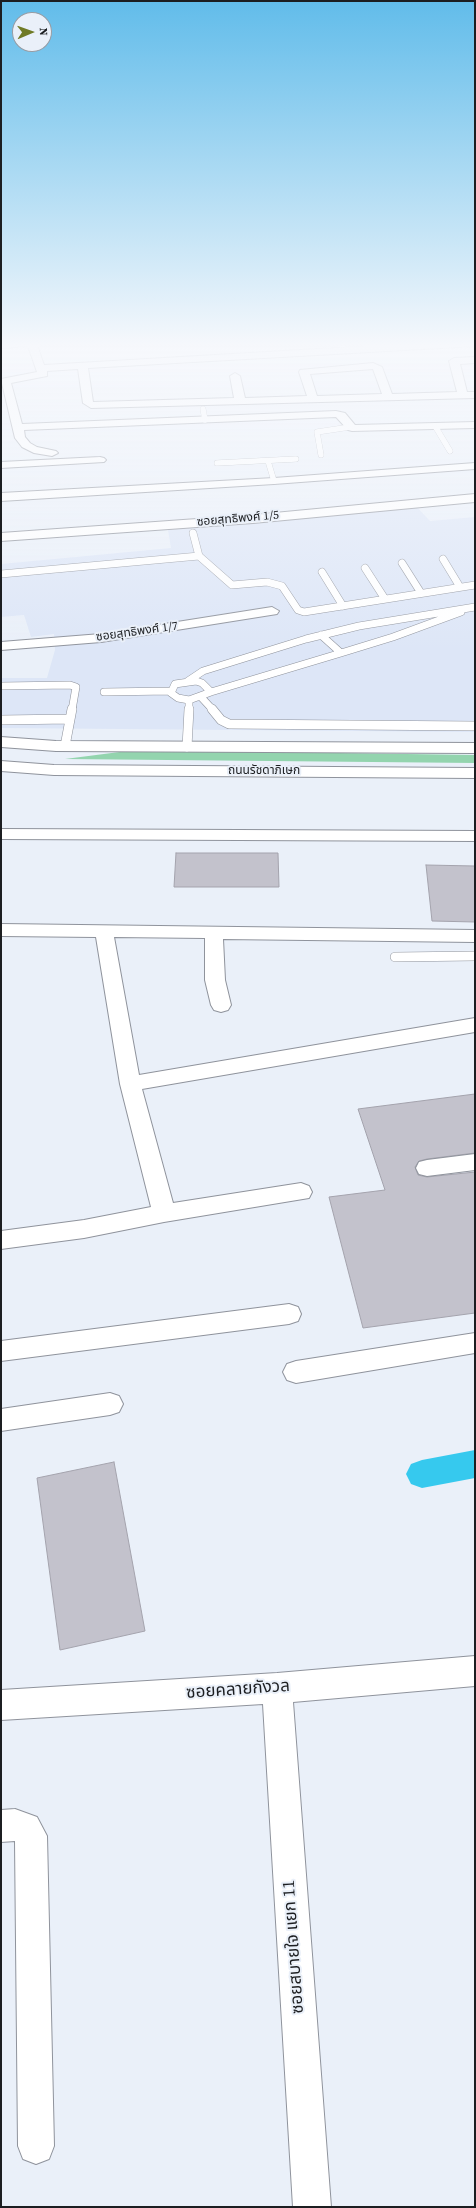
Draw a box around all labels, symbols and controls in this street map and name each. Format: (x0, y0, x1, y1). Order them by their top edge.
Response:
north arrow (12, 12, 52, 52)
text: N (36, 27, 51, 36)
street label: ซอยสุทธิพงศ์ 1/5 (196, 508, 280, 530)
street label: ซอยสุทธิพงศ์ 1/7 (95, 619, 179, 645)
street label: ถนนรัชดาภิเษก (228, 764, 300, 778)
street label: ซอยคลายกังวล (185, 1676, 291, 1704)
street label: ซอยสบายใจ แยก 11 (279, 1879, 309, 2015)

